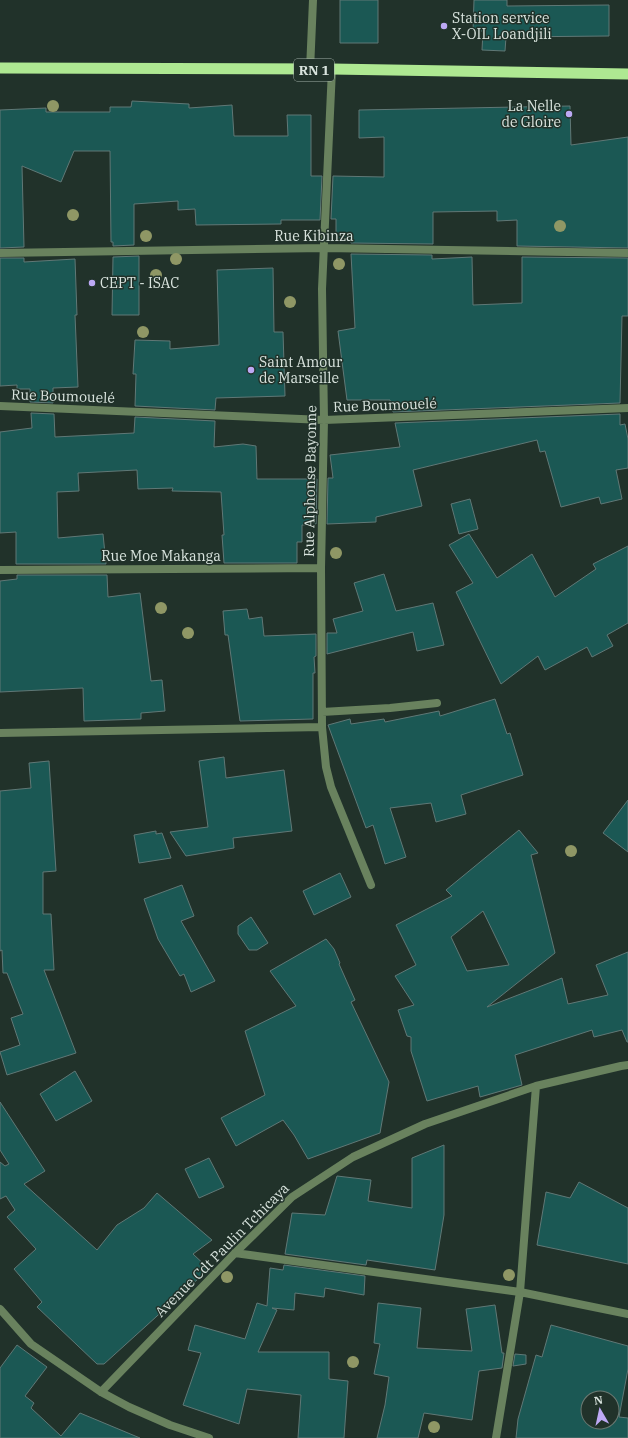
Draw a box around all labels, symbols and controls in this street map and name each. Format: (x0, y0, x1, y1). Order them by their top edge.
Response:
place label: Station service X-OIL Loandjili (452, 9, 552, 43)
marker: Station service X-OIL Loandjili (439, 21, 449, 31)
road number: RN 1 (294, 59, 334, 81)
place label: La Nelle de Gloire (501, 97, 561, 131)
marker: La Nelle de Gloire (564, 109, 574, 119)
street label: Rue Kibinza (274, 227, 354, 245)
place label: CEPT - ISAC (100, 274, 179, 292)
marker: CEPT - ISAC (87, 278, 97, 288)
place label: Saint Amour de Marseille (259, 353, 343, 387)
marker: Saint Amour de Marseille (246, 365, 256, 375)
street label: Rue Boumouelé (11, 385, 115, 407)
street label: Rue Boumouelé (333, 394, 437, 416)
street label: Rue Alphonse Bayonne (300, 405, 320, 557)
street label: Rue Moe Makanga (101, 547, 221, 565)
street label: Avenue Cdt Paulin Tchicaya (151, 1179, 293, 1321)
north arrow (580, 1390, 620, 1430)
text: N (593, 1392, 604, 1408)

